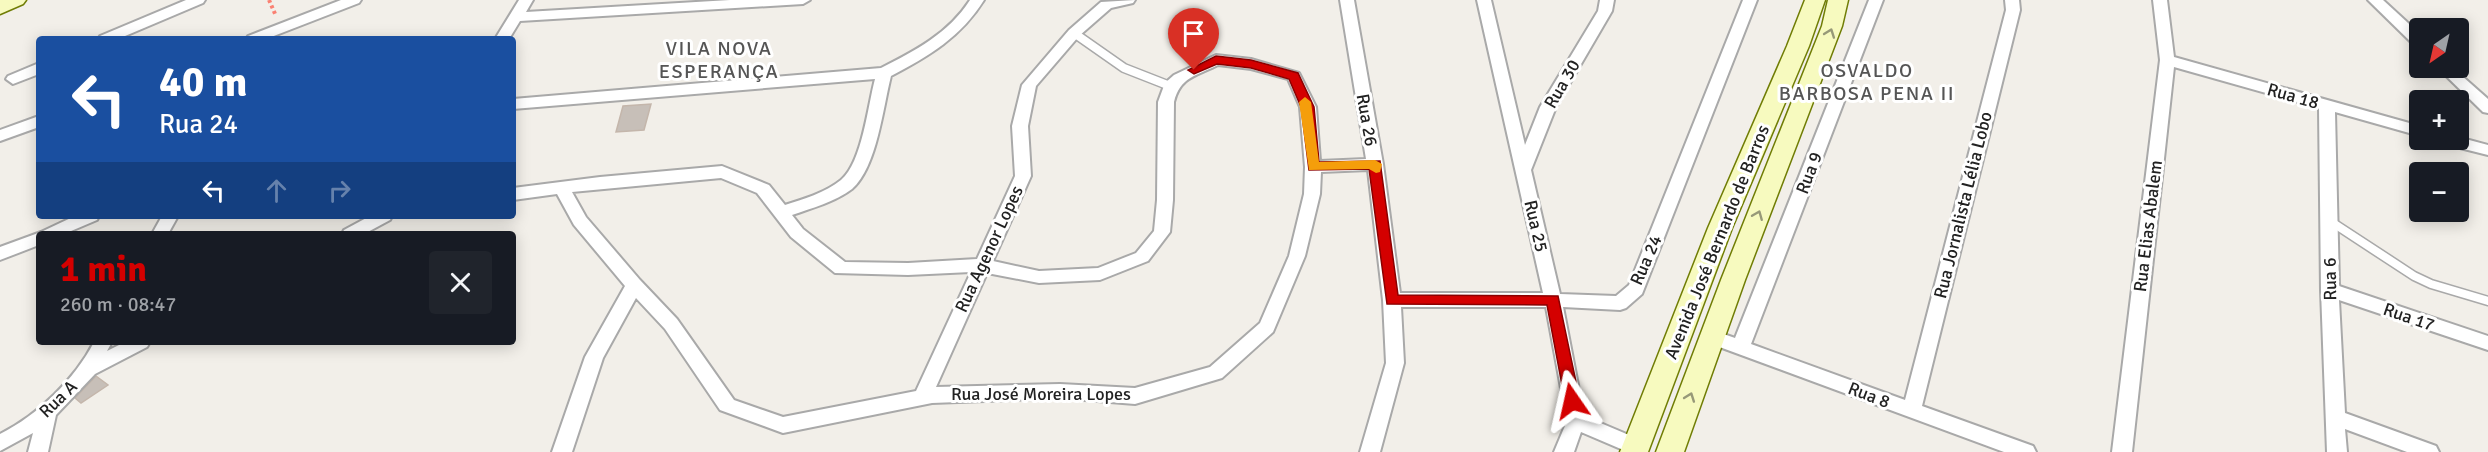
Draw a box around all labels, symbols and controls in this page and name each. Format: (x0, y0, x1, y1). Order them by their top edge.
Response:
pin (1168, 8, 1219, 70)
icon: arrive (1177, 17, 1210, 50)
north arrow (2409, 18, 2469, 78)
map controls (2409, 18, 2469, 222)
one-way arrow (1822, 28, 1835, 39)
district label: VILA NOVA ESPERANÇA (659, 36, 779, 84)
street label: Rua 30 (1539, 56, 1585, 112)
text: 40 m (159, 57, 248, 108)
district label: OSVALDO BARBOSA PENA II (1779, 58, 1955, 106)
icon: left (60, 60, 138, 138)
street label: Rua 18 (2265, 78, 2321, 114)
button: + (2409, 90, 2469, 150)
street label: Rua 26 (1352, 92, 1382, 148)
text: Rua 24 (159, 108, 238, 141)
street label: Rua Jornalista Lélia Lobo (1929, 109, 1997, 301)
street label: Avenida José Bernardo de Barros (1660, 122, 1774, 362)
street label: Rua 9 (1791, 149, 1827, 197)
street label: Rua Elias Abalem (2129, 159, 2167, 293)
button: − (2409, 162, 2469, 222)
icon: left (197, 174, 230, 207)
icon: ahead (260, 174, 293, 207)
icon: right (323, 174, 356, 207)
street label: Rua Agenor Lopes (950, 182, 1028, 316)
street label: Rua 25 (1519, 198, 1553, 254)
one-way arrow (1751, 210, 1764, 220)
street label: Rua 24 (1625, 231, 1667, 289)
text: 1 min (60, 247, 147, 292)
button: close (429, 251, 492, 314)
street label: Rua 6 (2319, 257, 2341, 301)
text: 260 m · 08:47 (60, 292, 176, 317)
street label: Rua 17 (2380, 298, 2438, 336)
position arrow (1540, 369, 1604, 433)
street label: Rua A (34, 376, 82, 422)
street label: Rua 8 (1845, 377, 1893, 413)
street label: Rua José Moreira Lopes (951, 383, 1131, 405)
one-way arrow (1683, 392, 1695, 403)

